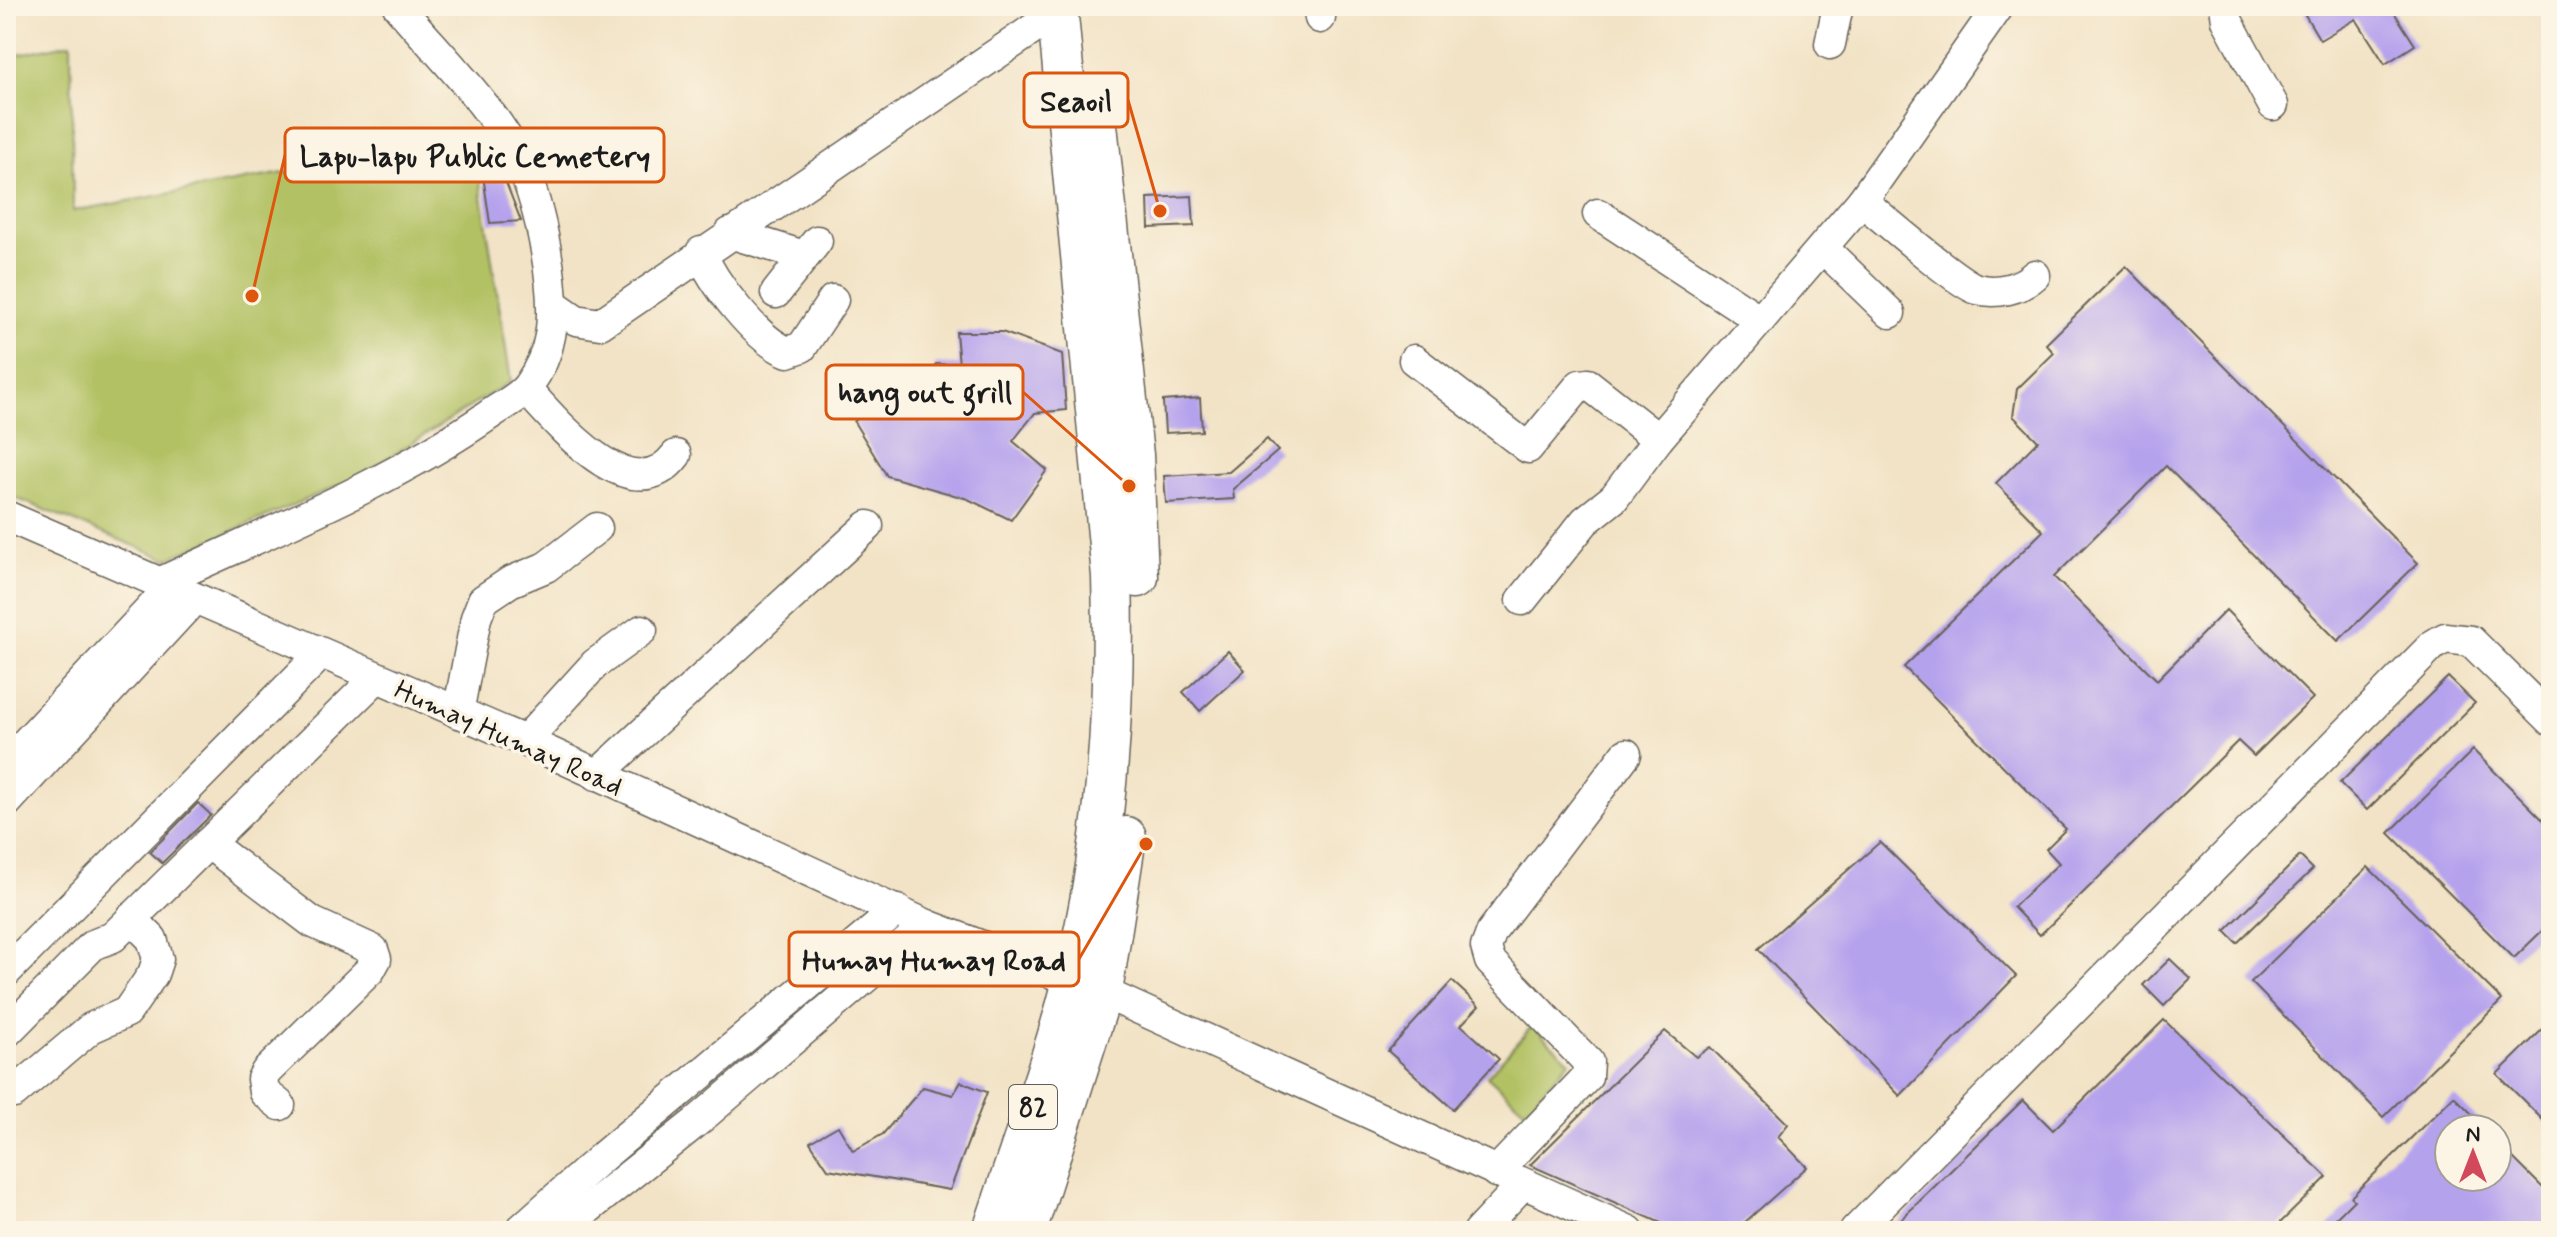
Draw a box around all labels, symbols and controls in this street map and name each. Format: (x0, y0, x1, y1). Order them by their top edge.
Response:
callout: Seaoil (1024, 73, 1128, 127)
text: Seaoil (1040, 83, 1112, 122)
callout: Lapu-lapu Public Cemetery (285, 128, 664, 182)
text: Lapu-lapu Public Cemetery (300, 138, 650, 177)
callout: hang out grill (826, 365, 1023, 419)
text: hang out grill (838, 374, 1012, 417)
street label: Humay Humay Road (388, 672, 628, 806)
callout: Humay Humay Road (789, 932, 1079, 986)
text: Humay Humay Road (802, 942, 1066, 981)
road number: 82 (1009, 1085, 1057, 1129)
north arrow (2433, 1113, 2513, 1193)
text: N (2466, 1121, 2480, 1149)

